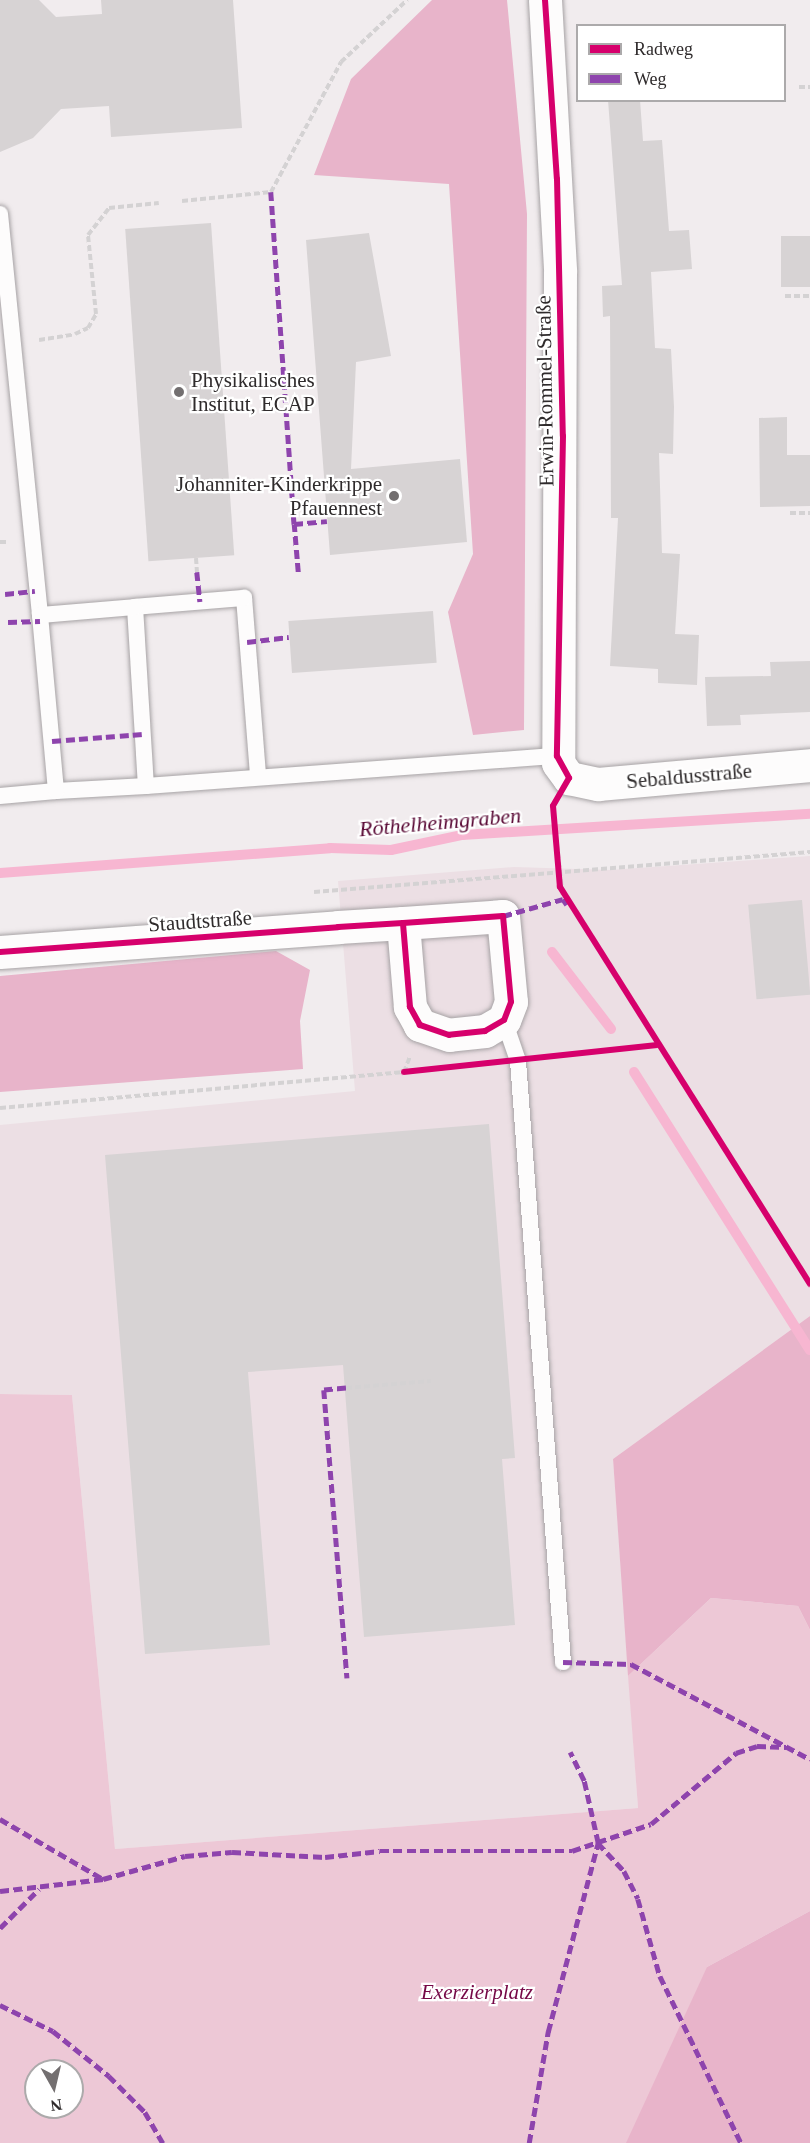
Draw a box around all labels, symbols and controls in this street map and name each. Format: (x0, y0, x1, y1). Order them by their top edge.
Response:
legend (576, 24, 786, 102)
text: Radweg (634, 39, 693, 59)
text: Weg (634, 69, 667, 89)
street label: Erwin-Rommel-Straße (531, 295, 559, 487)
place label: Physikalisches Institut, ECAP (191, 367, 315, 417)
marker: Physikalisches Institut, ECAP (172, 385, 186, 399)
place label: Johanniter-Kinderkrippe Pfauennest (176, 471, 382, 521)
marker: Johanniter-Kinderkrippe Pfauennest (387, 489, 401, 503)
street label: Sebaldusstraße (625, 758, 753, 794)
water label: Röthelheimgraben (358, 802, 522, 842)
street label: Staudtstraße (147, 905, 253, 937)
park label: Exerzierplatz (421, 1979, 533, 2005)
north arrow (24, 2059, 84, 2119)
text: N (49, 2096, 63, 2115)

